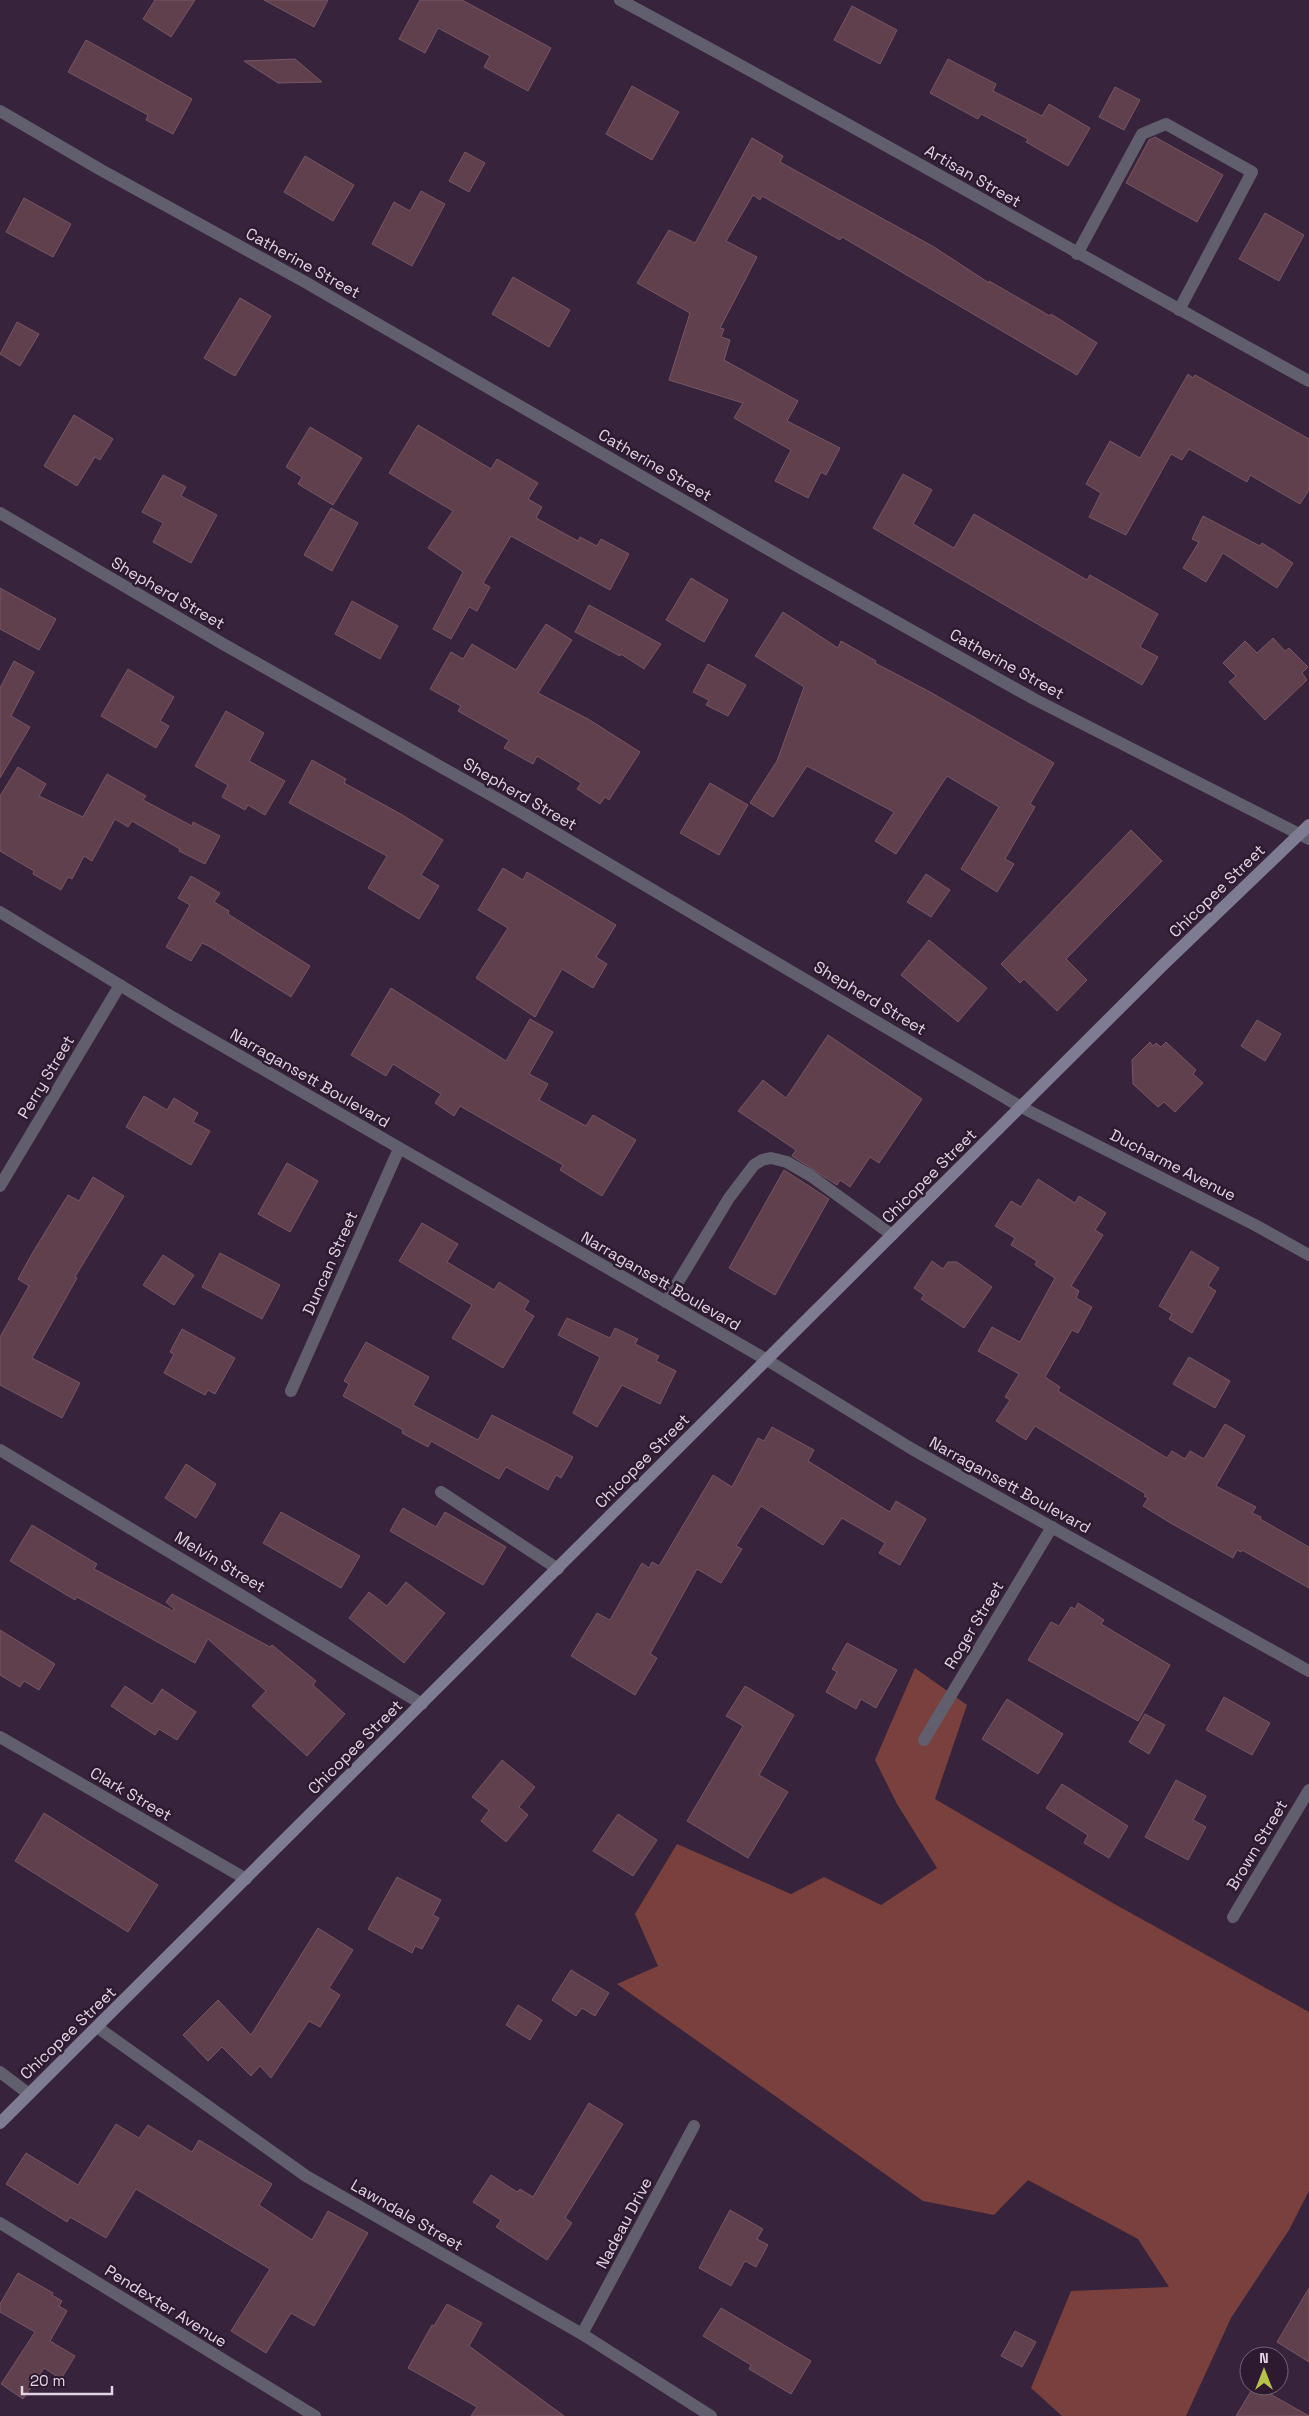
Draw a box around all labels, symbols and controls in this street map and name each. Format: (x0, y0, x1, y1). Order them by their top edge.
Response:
street label: Artisan Street (921, 140, 1025, 212)
street label: Catherine Street (242, 223, 364, 303)
street label: Catherine Street (594, 424, 716, 506)
street label: Shepherd Street (107, 552, 229, 634)
street label: Catherine Street (946, 624, 1068, 704)
street label: Shepherd Street (459, 753, 581, 835)
street label: Chicopee Street (1164, 840, 1270, 942)
street label: Shepherd Street (810, 956, 930, 1040)
street label: Narragansett Boulevard (226, 1024, 394, 1132)
street label: Perry Street (13, 1031, 79, 1123)
street label: Chicopee Street (877, 1124, 981, 1228)
street label: Ducharme Avenue (1106, 1124, 1240, 1206)
street label: Duncan Street (298, 1208, 362, 1318)
street label: Narragansett Boulevard (577, 1227, 745, 1335)
street label: Chicopee Street (590, 1409, 694, 1513)
street label: Narragansett Boulevard (926, 1432, 1094, 1538)
street label: Melvin Street (171, 1527, 269, 1597)
street label: Roger Street (940, 1577, 1008, 1673)
street label: Chicopee Street (303, 1695, 407, 1799)
street label: Clark Street (86, 1762, 176, 1826)
street label: Brown Street (1222, 1796, 1292, 1894)
street label: Chicopee Street (15, 1982, 121, 2084)
street label: Lawndale Street (347, 2174, 467, 2256)
street label: Nadeau Drive (591, 2174, 657, 2272)
street label: Pendexter Avenue (101, 2260, 231, 2352)
north arrow (1239, 2346, 1289, 2396)
text: N (1259, 2349, 1269, 2367)
scale bar (22, 2364, 112, 2396)
text: 20 m (30, 2371, 65, 2390)

